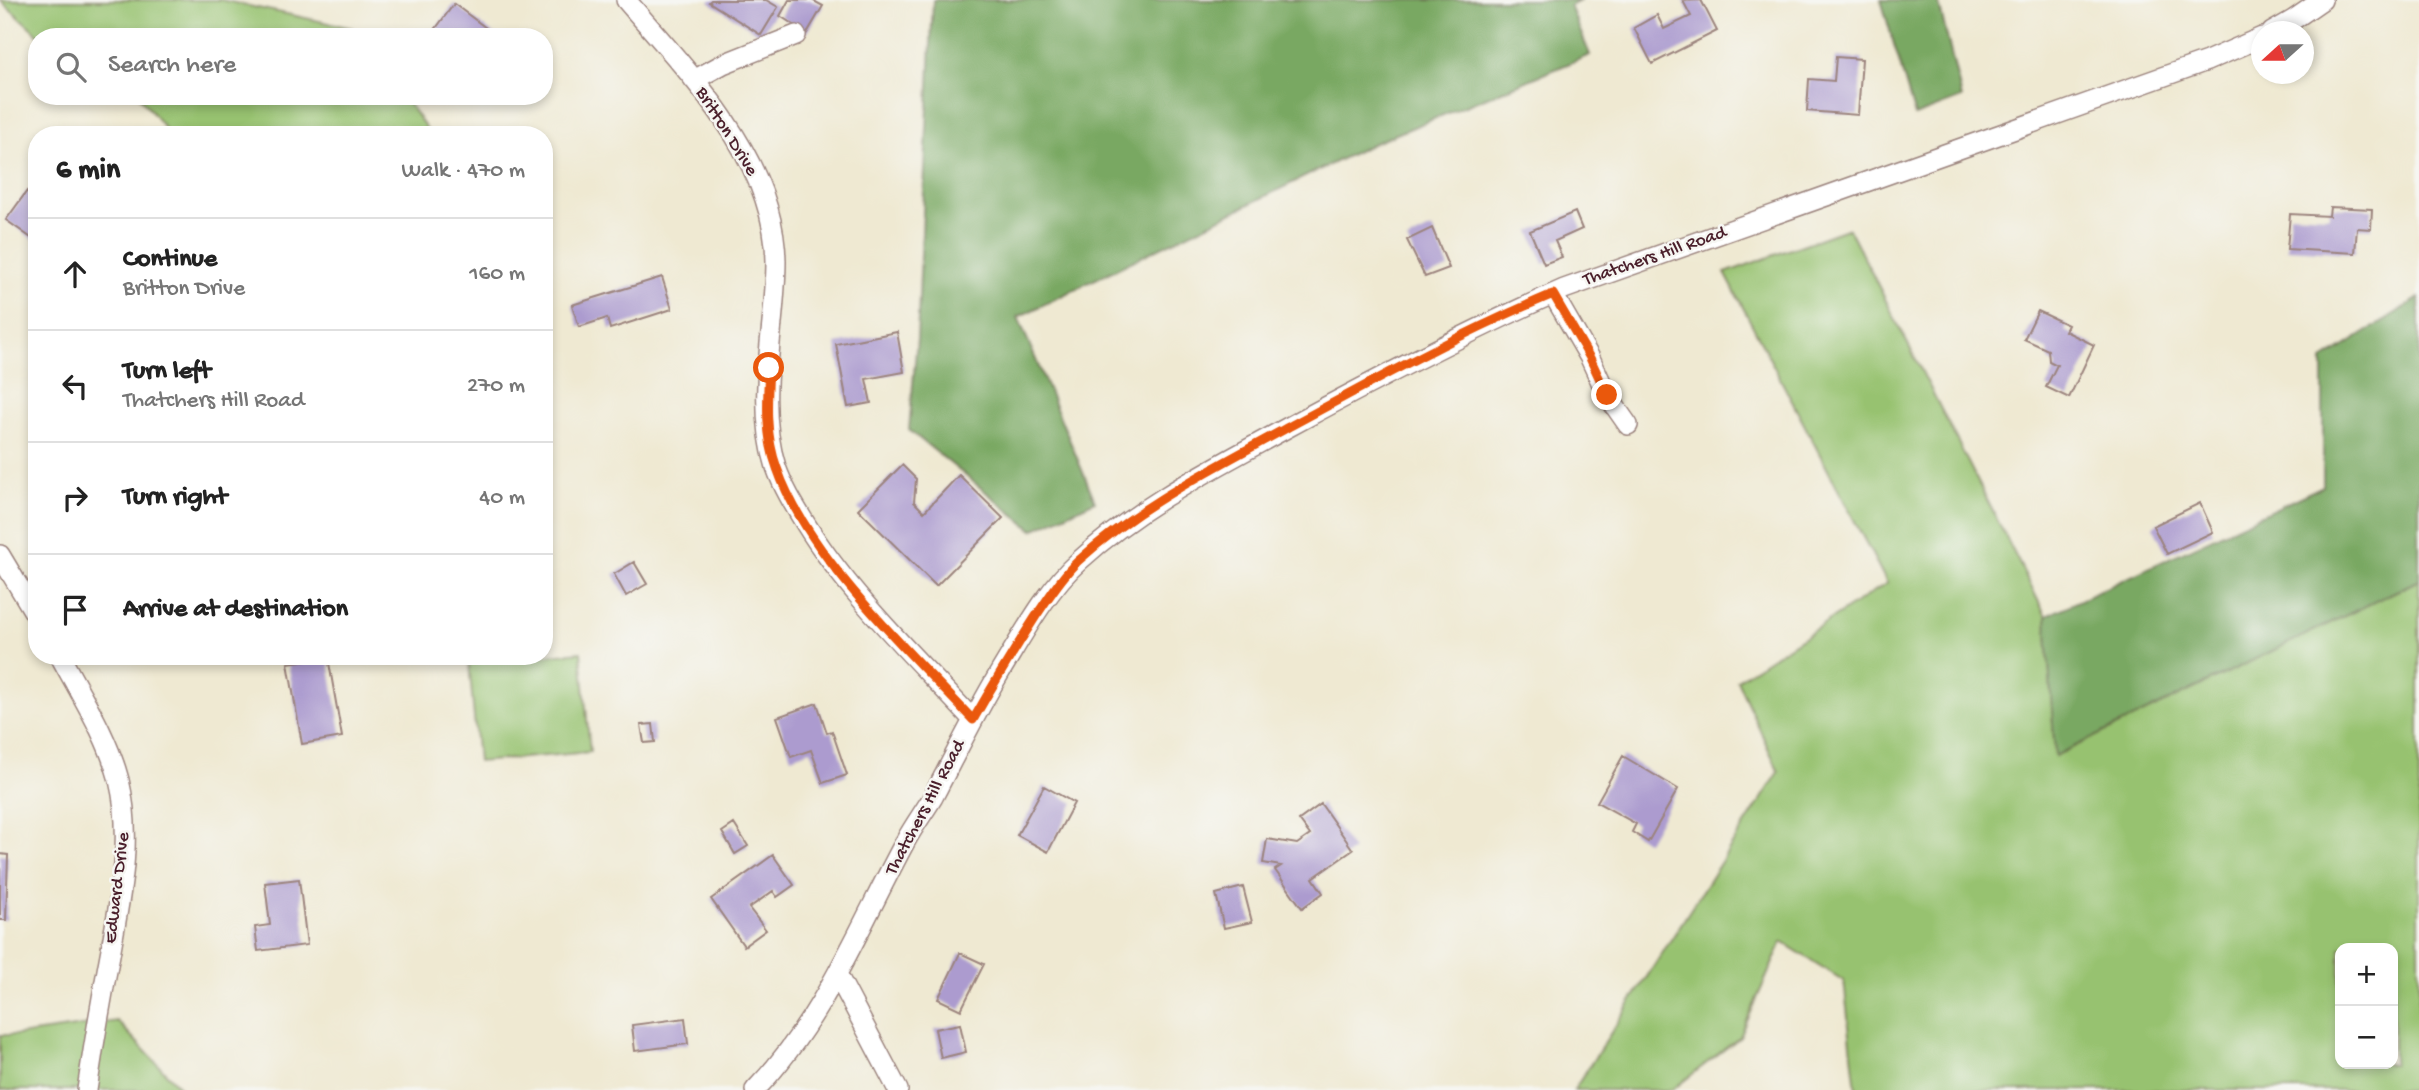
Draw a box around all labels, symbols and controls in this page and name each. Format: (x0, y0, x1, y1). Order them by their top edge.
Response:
north arrow (2251, 21, 2314, 84)
search box (28, 28, 553, 105)
icon: search (52, 48, 90, 86)
text: Search here (108, 51, 236, 82)
street label: Britton Drive (689, 82, 763, 181)
text: 6 min (56, 154, 120, 189)
text: Walk · 470 m (402, 158, 525, 185)
street label: Thatchers Hill Road (1579, 221, 1731, 293)
text: Continue (123, 245, 217, 276)
icon: ahead (56, 255, 94, 293)
text: 160 m (469, 261, 525, 288)
text: Britton Drive (123, 276, 245, 303)
route start (753, 352, 784, 383)
text: Turn left (123, 357, 211, 388)
icon: left (56, 367, 94, 405)
text: 270 m (467, 373, 525, 400)
route end (1591, 379, 1622, 410)
text: Thatchers Hill Road (123, 388, 304, 415)
icon: right (56, 479, 94, 517)
text: Turn right (123, 483, 227, 514)
text: 40 m (479, 485, 525, 512)
icon: arrive (56, 591, 94, 629)
text: Arrive at destination (123, 595, 348, 626)
street label: Thatchers Hill Road (880, 735, 972, 880)
street label: Edward Drive (100, 831, 136, 945)
map controls (2335, 943, 2398, 1069)
button: + (2335, 943, 2398, 1006)
button: − (2335, 1006, 2398, 1069)

